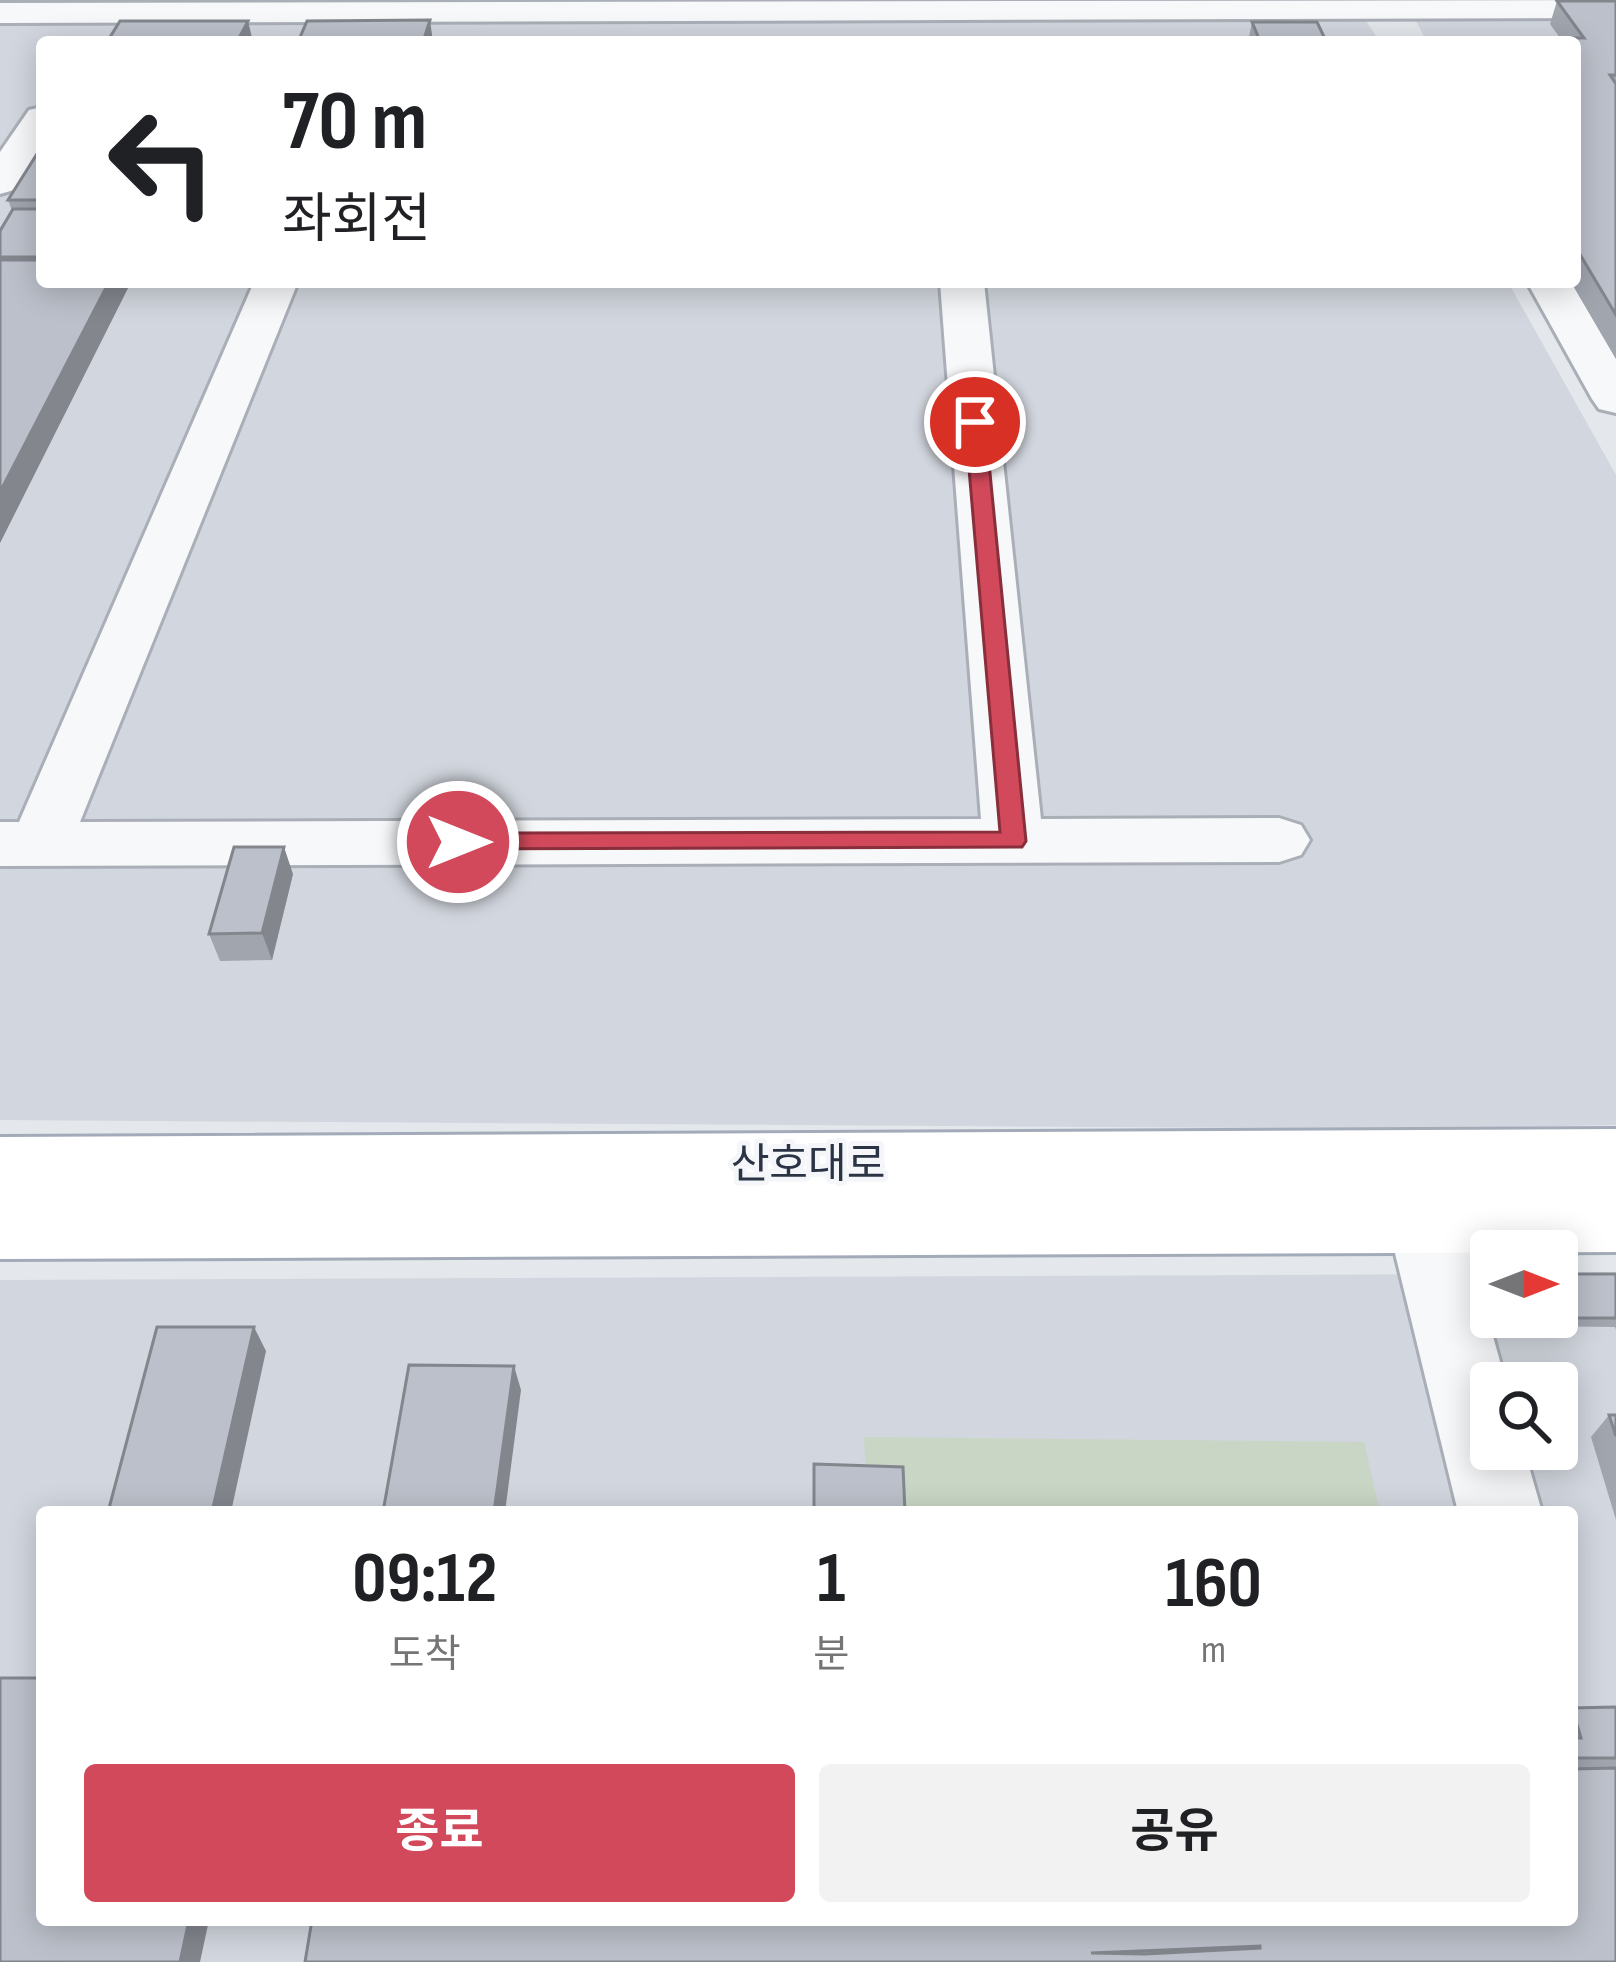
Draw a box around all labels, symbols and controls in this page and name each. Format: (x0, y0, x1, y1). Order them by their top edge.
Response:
text: 70 m (282, 72, 427, 173)
icon: left (84, 84, 240, 240)
text: 좌회전 (282, 188, 431, 253)
pin (924, 371, 1026, 473)
icon: arrive (942, 389, 1008, 455)
position arrow (395, 779, 521, 905)
street label: 산호대로 (731, 1140, 885, 1191)
north arrow (1470, 1230, 1578, 1338)
map controls (1470, 1230, 1578, 1470)
button: search (1470, 1362, 1578, 1470)
text: 09:12 (352, 1536, 497, 1623)
text: 1 (817, 1536, 845, 1623)
text: 160 (1165, 1541, 1262, 1628)
text: m (1201, 1627, 1226, 1674)
text: 도착 (389, 1632, 461, 1679)
text: 분 (813, 1632, 849, 1679)
button: 종료 (84, 1764, 795, 1902)
button: 공유 (819, 1764, 1530, 1902)

